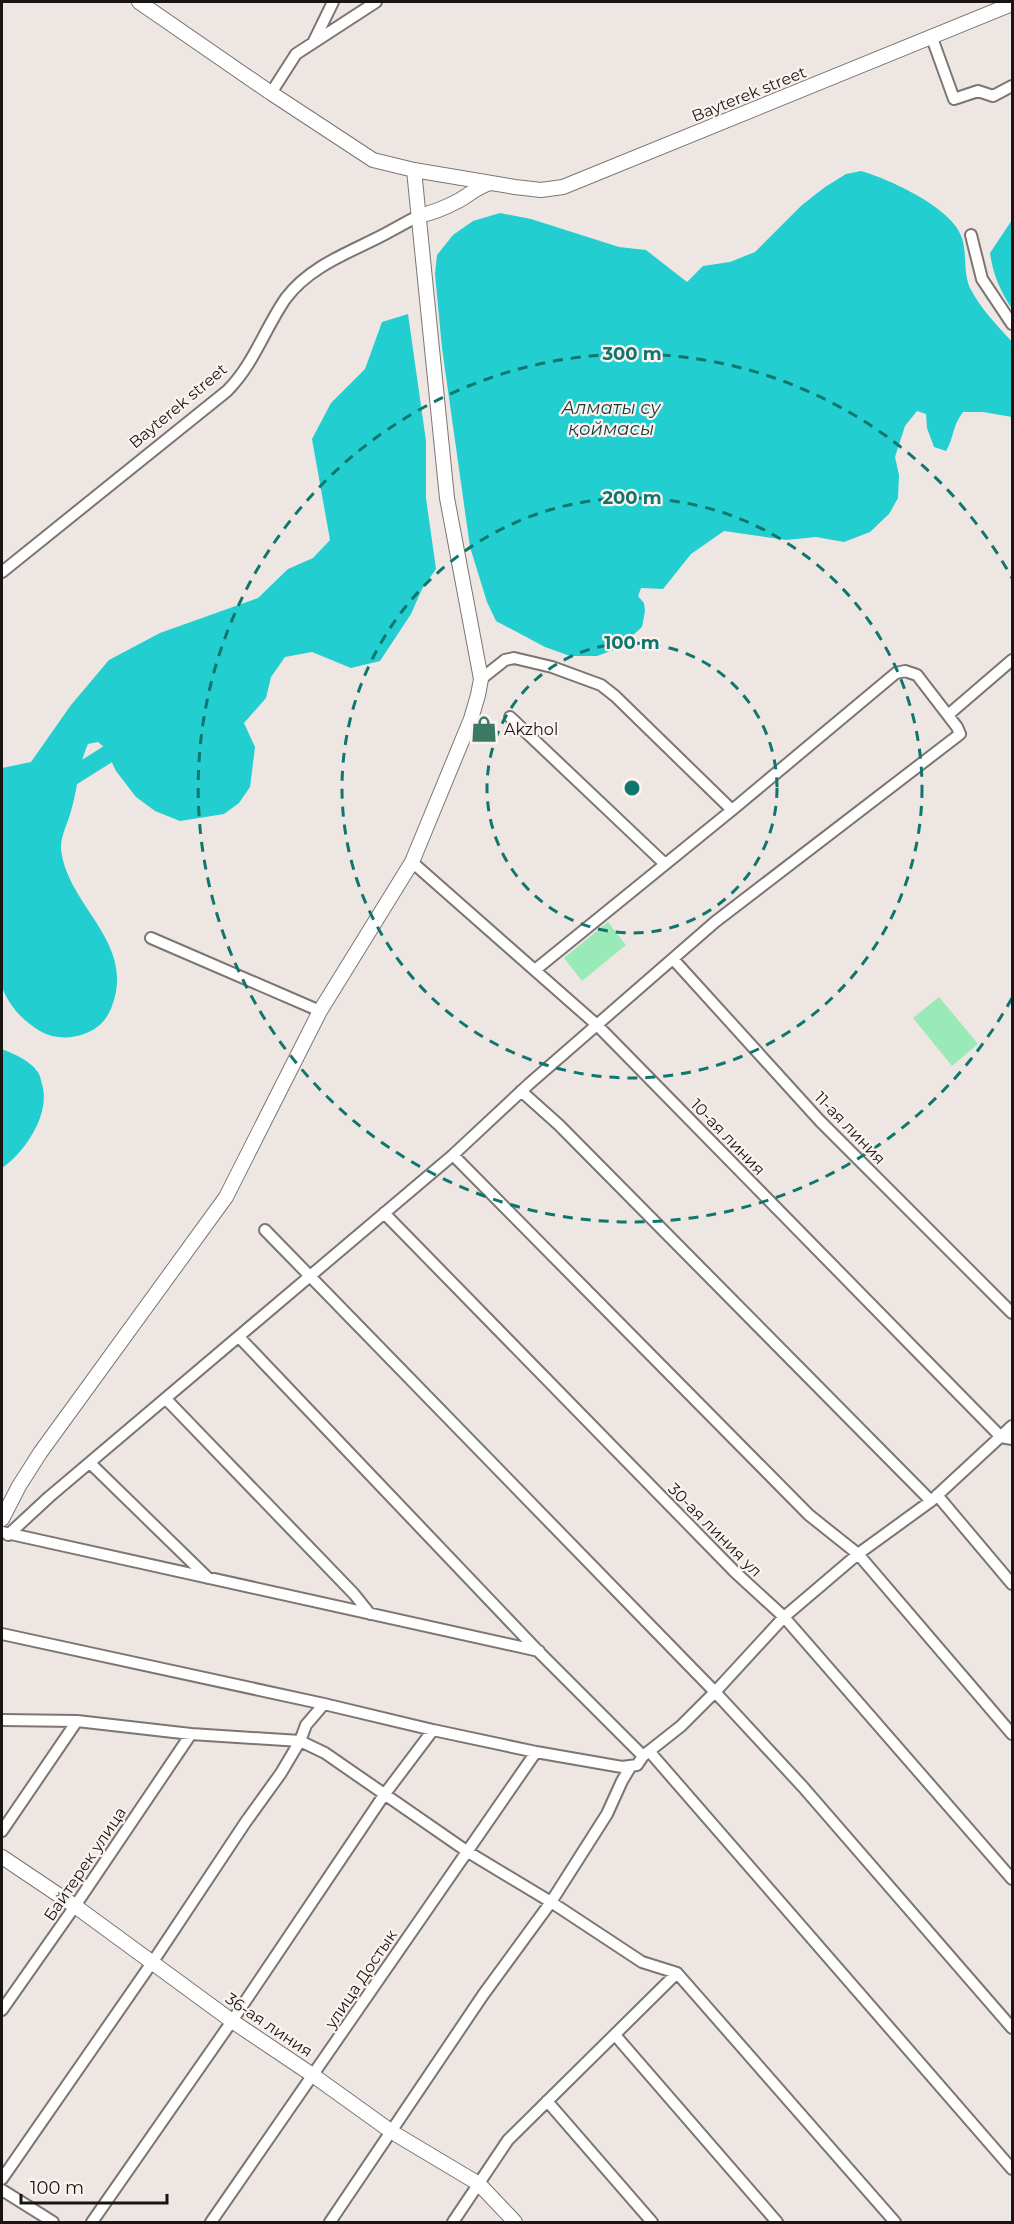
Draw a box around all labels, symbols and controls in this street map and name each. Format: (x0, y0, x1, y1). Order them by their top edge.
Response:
street label: Bayterek street (689, 62, 809, 126)
text: 300 m (601, 343, 662, 365)
street label: Bayterek street (125, 359, 231, 452)
water label: Алматы су қоймасы (561, 397, 661, 440)
text: 200 m (602, 487, 662, 509)
text: 100 m (604, 632, 660, 654)
shop icon: Akzhol (469, 714, 499, 744)
place label: Akzhol (504, 720, 558, 739)
centre of rings (622, 778, 642, 798)
street label: 11-ая линия (811, 1088, 889, 1168)
street label: 10-ая линия (687, 1095, 769, 1179)
street label: 30-ая линия ул (664, 1479, 766, 1581)
street label: Байтерек улица (40, 1803, 130, 1925)
street label: улица Достык (320, 1925, 401, 2033)
street label: 36-ая линия (222, 1989, 316, 2061)
scale bar (21, 2167, 166, 2205)
text: 100 m (30, 2177, 84, 2199)

